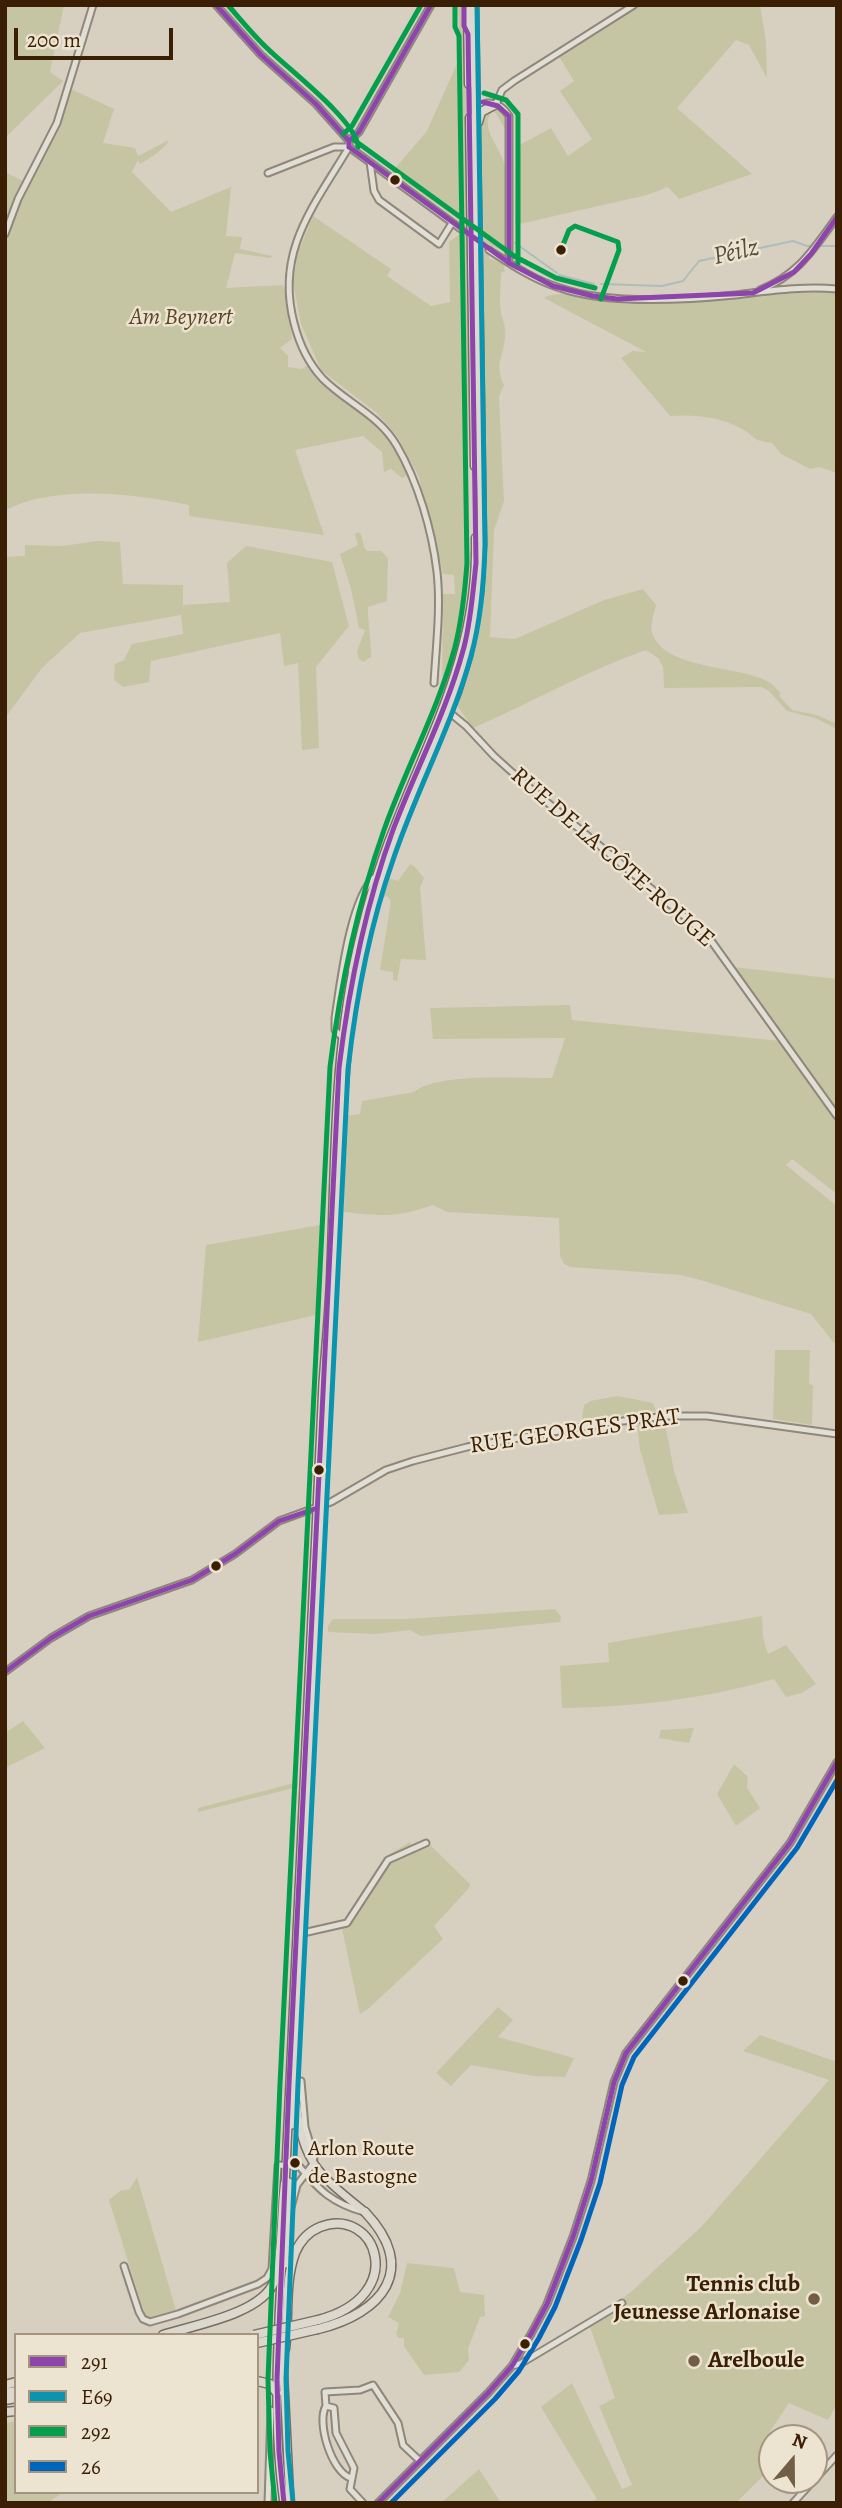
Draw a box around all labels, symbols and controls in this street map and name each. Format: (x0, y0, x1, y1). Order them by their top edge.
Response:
scale bar (18, 14, 177, 58)
text: 200 m (27, 26, 81, 54)
unlabelled marker (388, 173, 402, 187)
water label: Péilz (710, 233, 762, 273)
unlabelled marker (554, 243, 568, 257)
park label: Am Beynert (130, 304, 232, 332)
street label: RUE DE LA CÔTE-ROUGE (504, 762, 720, 954)
street label: RUE GEORGES PRAT (468, 1403, 682, 1461)
unlabelled marker (312, 1463, 326, 1477)
unlabelled marker (209, 1559, 223, 1573)
unlabelled marker (676, 1974, 690, 1988)
place label: Arlon Route de Bastogne (308, 2137, 417, 2188)
marker: Arlon Route de Bastogne (288, 2156, 302, 2170)
place label: Tennis club Jeunesse Arlonaise (613, 2271, 800, 2327)
marker: Tennis club Jeunesse Arlonaise (806, 2291, 822, 2307)
legend (14, 2333, 259, 2494)
unlabelled marker (518, 2337, 532, 2351)
place label: Arelboule (708, 2347, 805, 2375)
text: 291 (81, 2348, 108, 2376)
marker: Arelboule (686, 2353, 702, 2369)
text: E69 (81, 2383, 113, 2411)
text: 292 (81, 2418, 111, 2446)
north arrow (758, 2424, 828, 2494)
text: N (789, 2427, 810, 2456)
text: 26 (81, 2453, 101, 2481)

